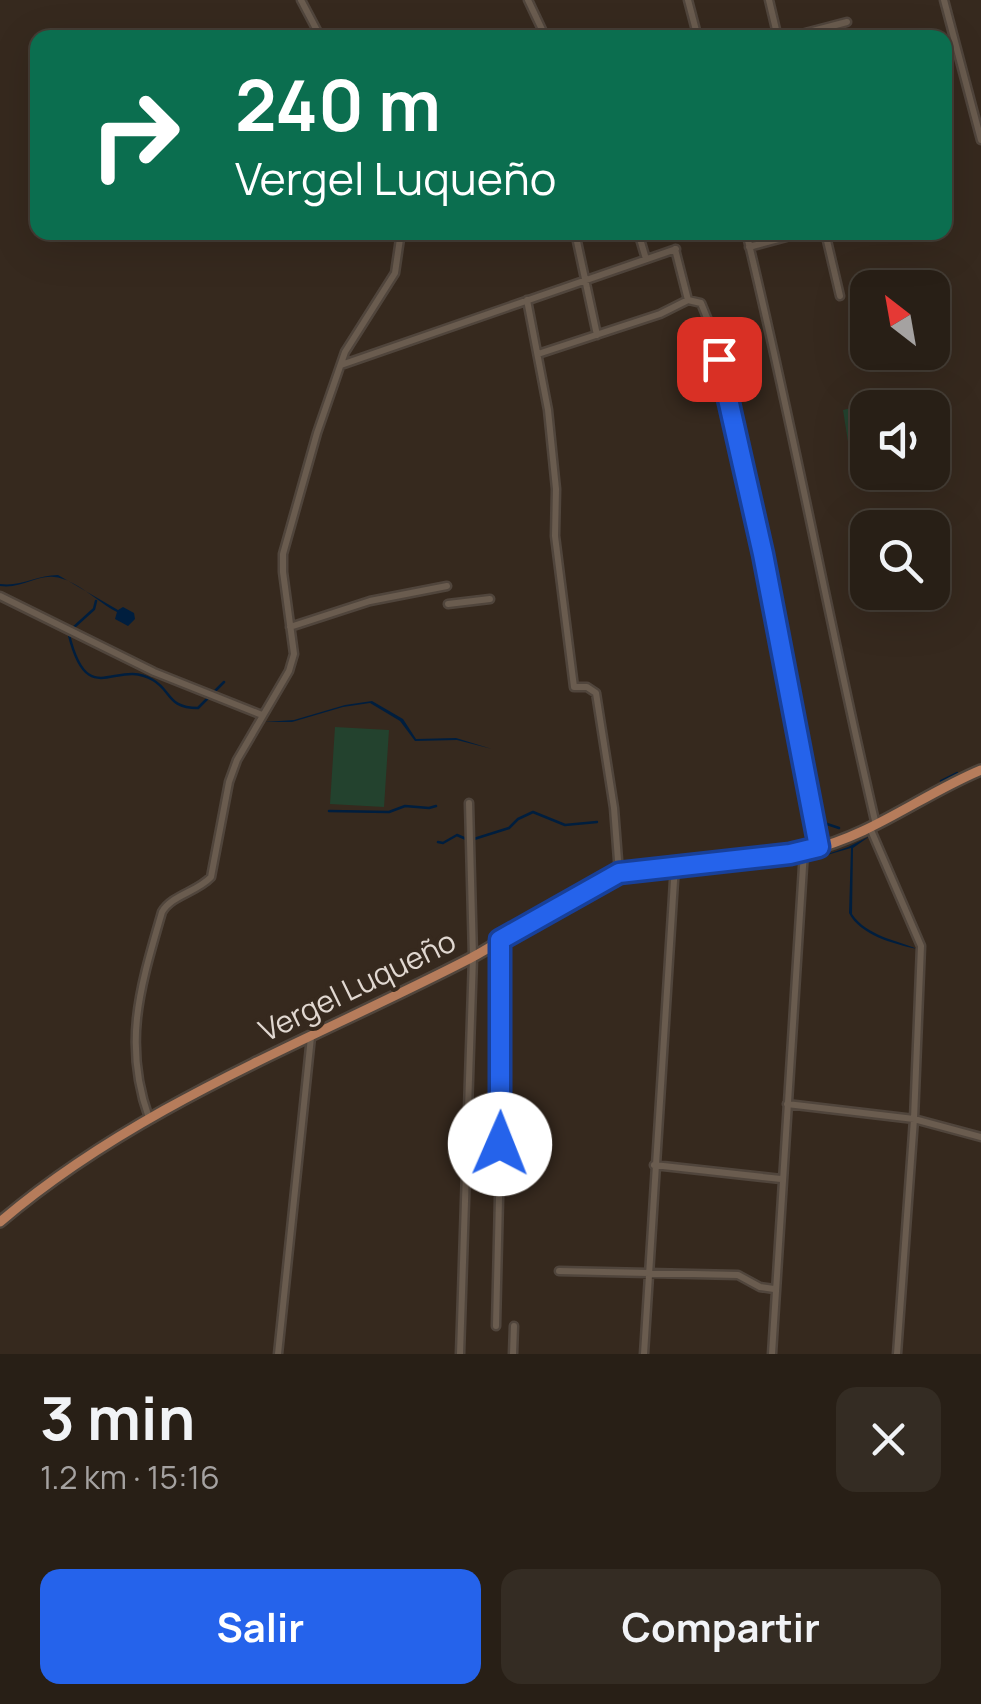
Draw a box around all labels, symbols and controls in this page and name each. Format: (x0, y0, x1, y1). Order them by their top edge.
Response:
text: 240 m (235, 56, 441, 152)
icon: right (70, 70, 200, 200)
text: Vergel Luqueño (235, 147, 556, 209)
north arrow (850, 270, 950, 370)
map controls (850, 270, 950, 610)
pin (677, 317, 762, 402)
icon: arrive (692, 332, 747, 387)
button: sound (850, 390, 950, 490)
button: search (850, 510, 950, 610)
street label: Vergel Luqueño (252, 920, 462, 1050)
position arrow (448, 1092, 552, 1196)
text: 3 min (40, 1376, 195, 1458)
button: close (836, 1387, 941, 1492)
text: 1.2 km · 15:16 (40, 1455, 220, 1499)
button: Salir (40, 1569, 481, 1684)
button: Compartir (501, 1569, 941, 1684)

